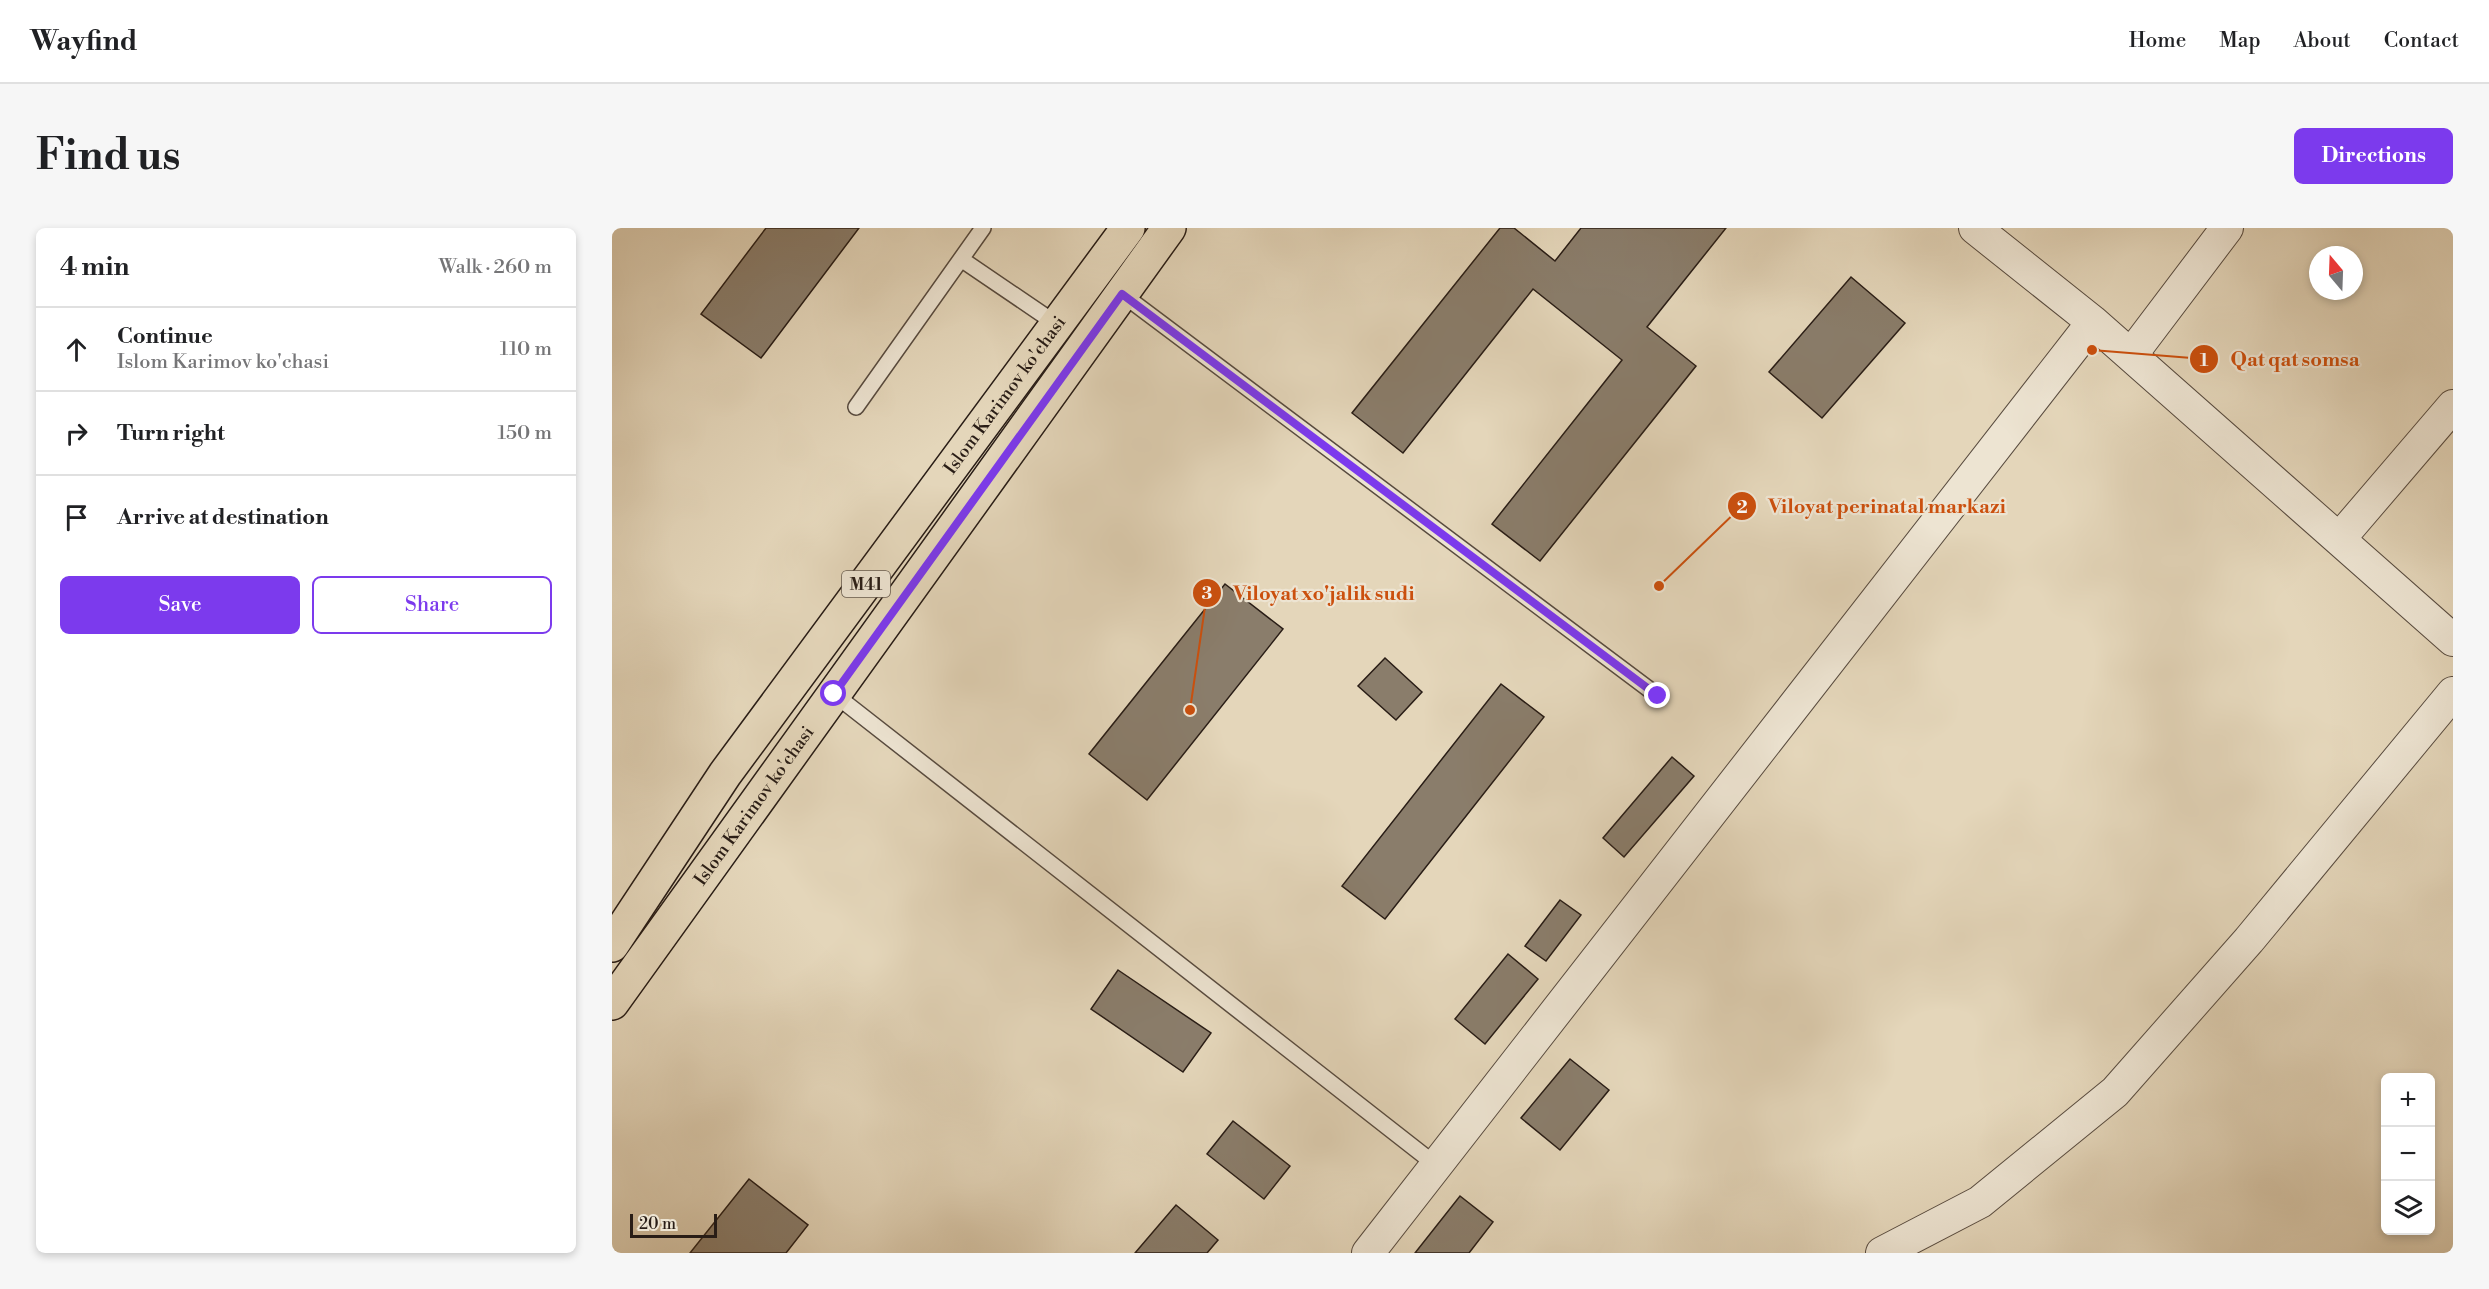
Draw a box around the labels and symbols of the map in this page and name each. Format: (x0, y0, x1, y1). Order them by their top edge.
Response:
north arrow (2309, 246, 2363, 300)
street label: Islom Karimov ko'chasi (939, 312, 1071, 479)
callout: Qat qat somsa (2189, 340, 2372, 378)
text: Qat qat somsa (2230, 348, 2360, 373)
text: 1 (2200, 349, 2209, 372)
callout: Viloyat perinatal markazi (1727, 487, 2018, 525)
text: Viloyat perinatal markazi (1767, 495, 2006, 520)
text: 2 (1736, 496, 1748, 519)
road number: M41 (842, 571, 890, 597)
callout: Viloyat xo'jalik sudi (1192, 574, 1427, 612)
text: 3 (1202, 582, 1213, 605)
text: Viloyat xo'jalik sudi (1232, 582, 1415, 607)
route start (820, 680, 846, 706)
route end (1644, 682, 1670, 708)
street label: Islom Karimov ko'chasi (689, 722, 819, 890)
scale bar (630, 1211, 717, 1238)

